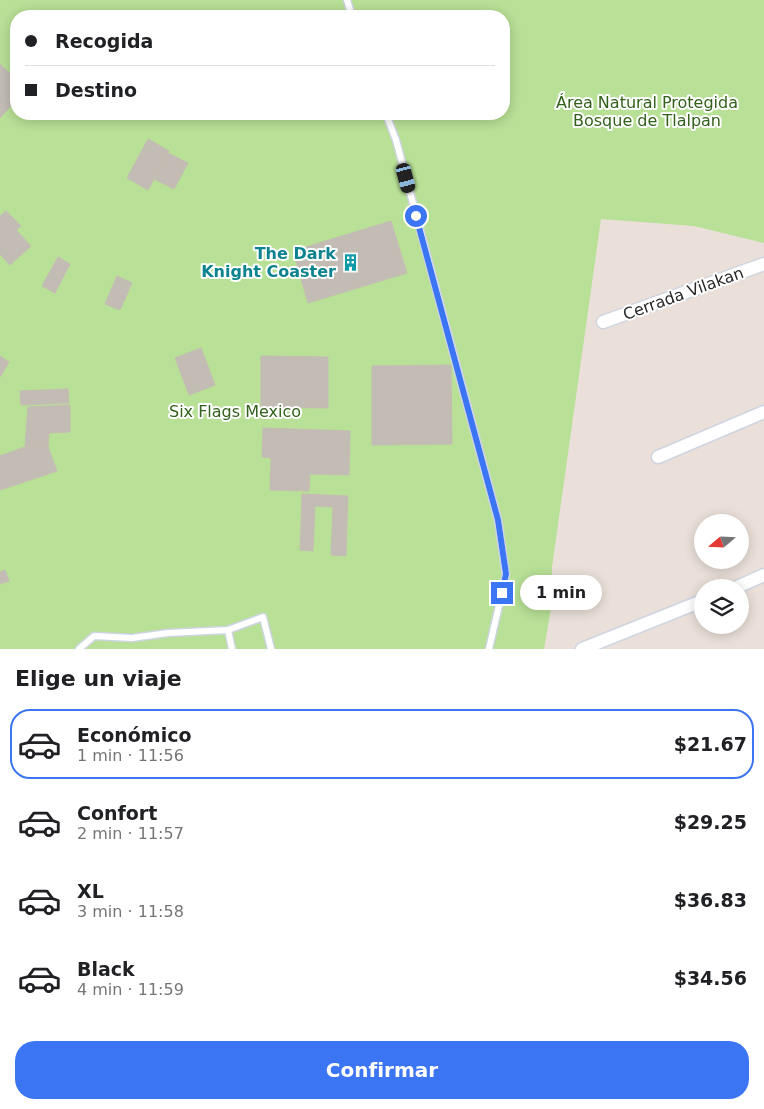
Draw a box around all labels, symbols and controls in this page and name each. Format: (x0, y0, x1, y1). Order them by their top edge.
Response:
text: Recogida (55, 30, 153, 52)
text: Destino (55, 79, 137, 101)
park label: Área Natural Protegida Bosque de Tlalpan (556, 93, 738, 130)
car (394, 162, 417, 194)
route start (405, 205, 427, 227)
place label: The Dark Knight Coaster (201, 244, 336, 281)
building icon: The Dark Knight Coaster (340, 252, 360, 272)
street label: Cerrada Vilakan (620, 263, 746, 324)
park label: Six Flags Mexico (169, 402, 301, 421)
north arrow (694, 514, 749, 569)
map controls (694, 514, 749, 634)
callout: 1 min (520, 576, 602, 610)
button: layers (694, 579, 749, 634)
route end (491, 582, 513, 604)
text: 1 min (536, 583, 586, 602)
text: Elige un viaje (15, 666, 182, 691)
icon: car (17, 722, 62, 767)
text: Económico (77, 724, 192, 746)
text: $21.67 (674, 733, 747, 755)
text: 1 min · 11:56 (77, 746, 184, 765)
icon: car (17, 800, 62, 845)
text: Confort (77, 802, 157, 824)
text: $29.25 (674, 811, 747, 833)
text: 2 min · 11:57 (77, 824, 184, 843)
icon: car (17, 878, 62, 923)
text: XL (77, 880, 104, 902)
text: $36.83 (674, 889, 747, 911)
text: 3 min · 11:58 (77, 902, 184, 921)
icon: car (17, 956, 62, 1001)
text: Black (77, 958, 135, 980)
text: $34.56 (674, 967, 747, 989)
text: 4 min · 11:59 (77, 980, 184, 999)
button: Confirmar (15, 1041, 749, 1099)

